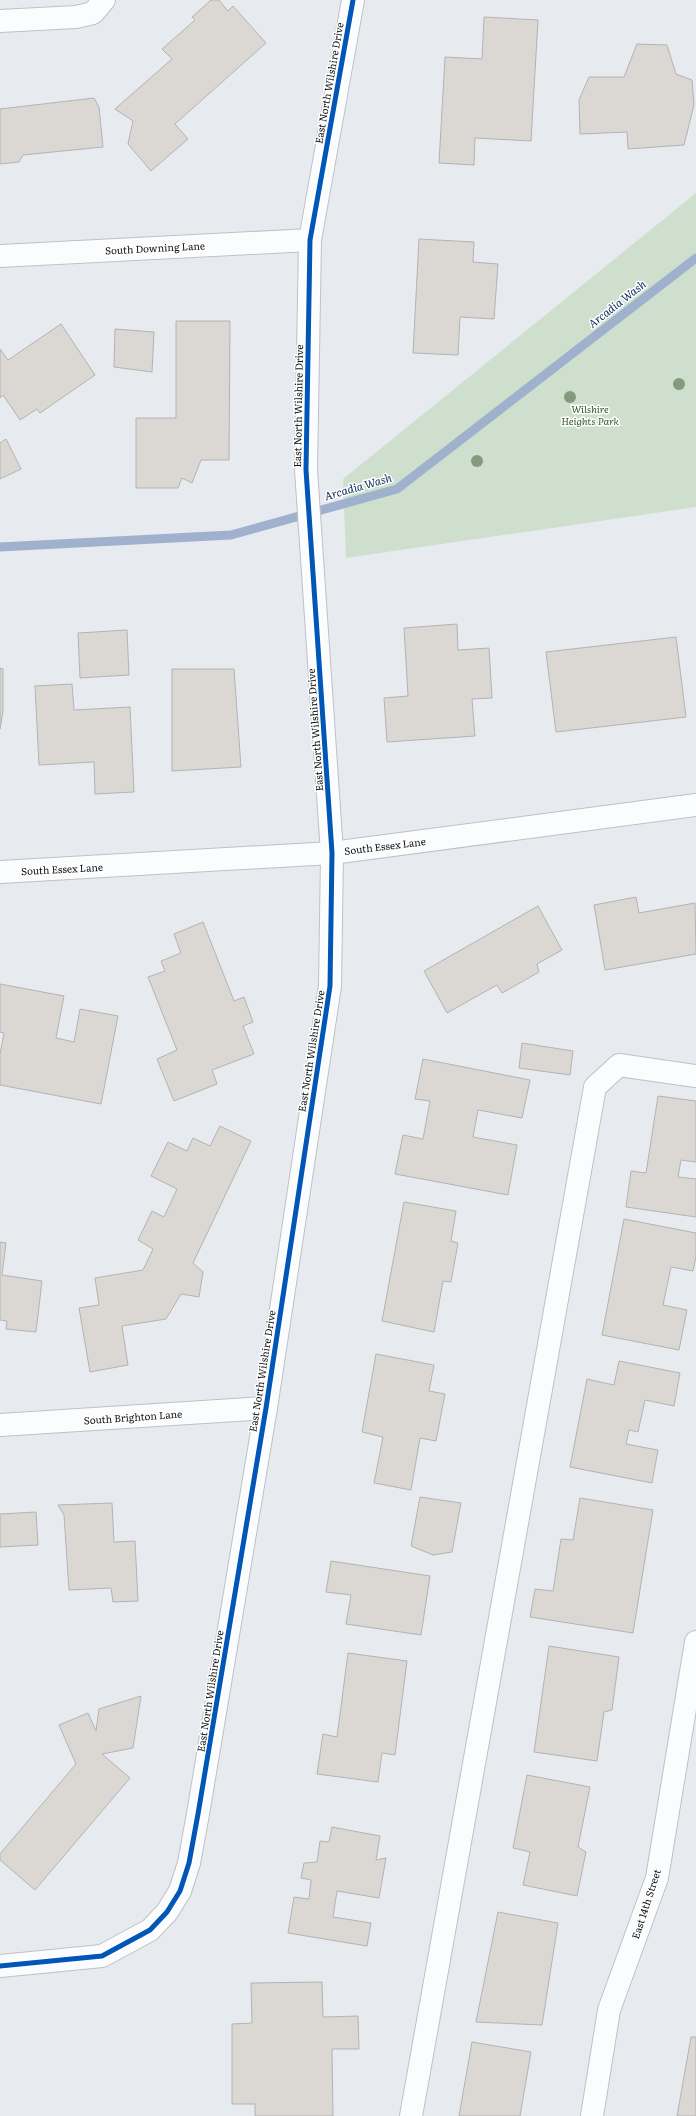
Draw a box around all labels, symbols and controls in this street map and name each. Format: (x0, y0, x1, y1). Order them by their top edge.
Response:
street label: East North Wilshire Drive (310, 21, 347, 145)
street label: South Downing Lane (105, 237, 205, 258)
water label: Arcadia Wash (584, 275, 649, 331)
street label: East North Wilshire Drive (289, 344, 306, 468)
park label: Wilshire Heights Park (561, 401, 619, 428)
water label: Arcadia Wash (322, 469, 394, 503)
street label: East North Wilshire Drive (303, 668, 326, 792)
street label: South Essex Lane (343, 833, 427, 858)
street label: South Essex Lane (21, 859, 103, 878)
street label: East North Wilshire Drive (293, 989, 328, 1113)
street label: East North Wilshire Drive (244, 1309, 279, 1433)
street label: South Brighton Lane (83, 1406, 183, 1427)
street label: East North Wilshire Drive (192, 1629, 227, 1753)
street label: East 14th Street (627, 1867, 664, 1941)

